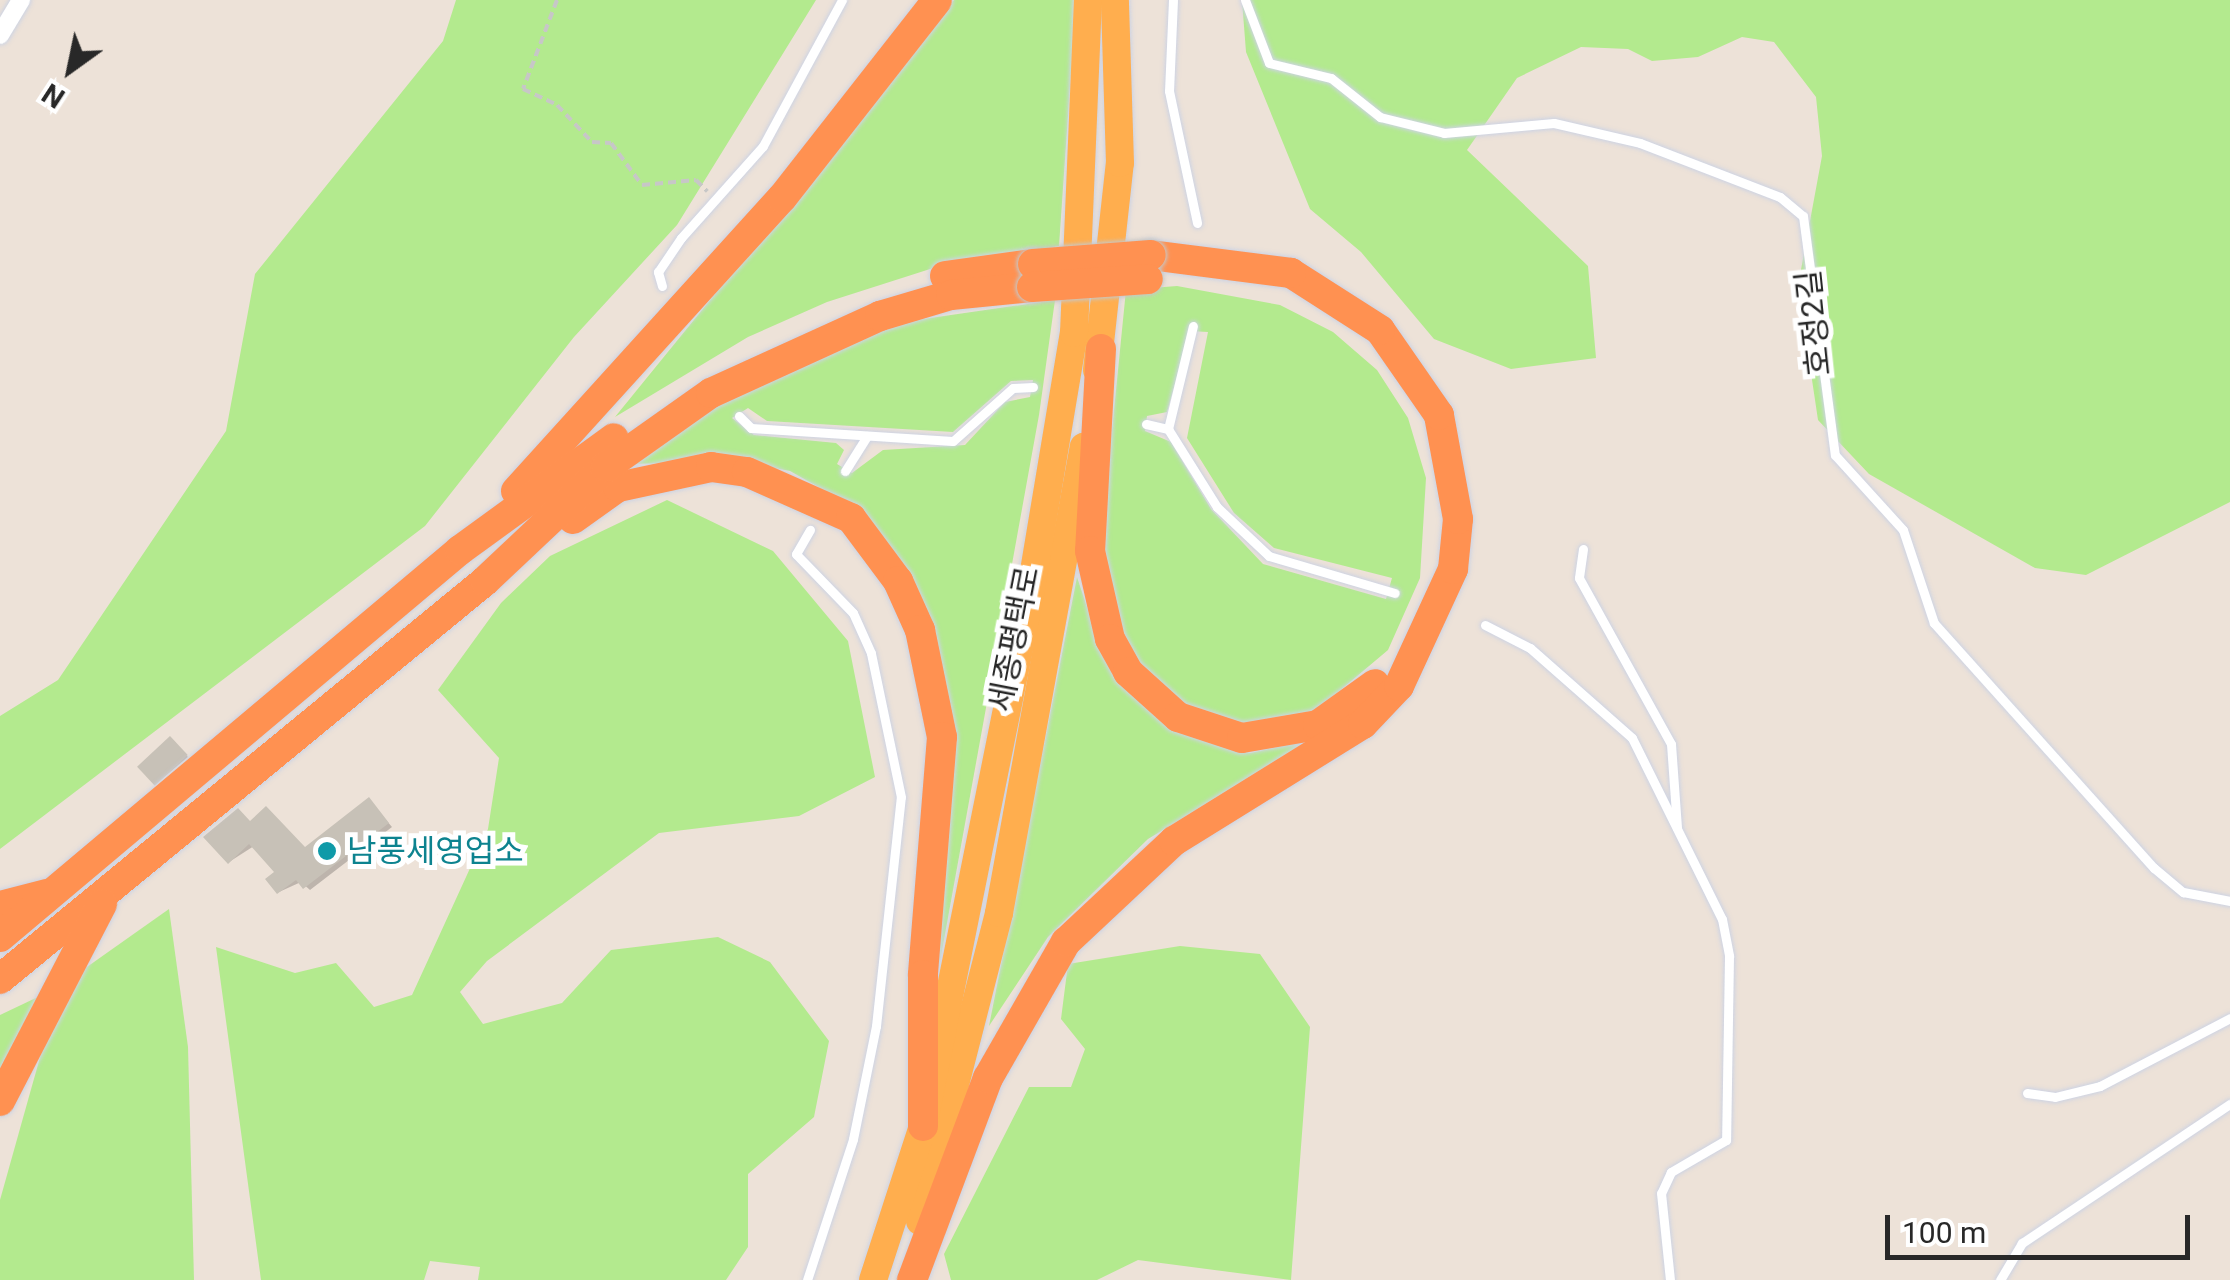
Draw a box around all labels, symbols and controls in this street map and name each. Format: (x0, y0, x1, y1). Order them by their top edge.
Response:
north arrow (20, 20, 120, 120)
text: N (36, 76, 71, 115)
street label: 호정2길 (1789, 268, 1839, 378)
street label: 세종평택로 (981, 563, 1047, 715)
place label: 남풍세영업소 (347, 832, 524, 870)
marker: 남풍세영업소 (316, 840, 338, 862)
scale bar (1890, 1195, 2195, 1257)
text: 100 m (1902, 1215, 1986, 1250)

